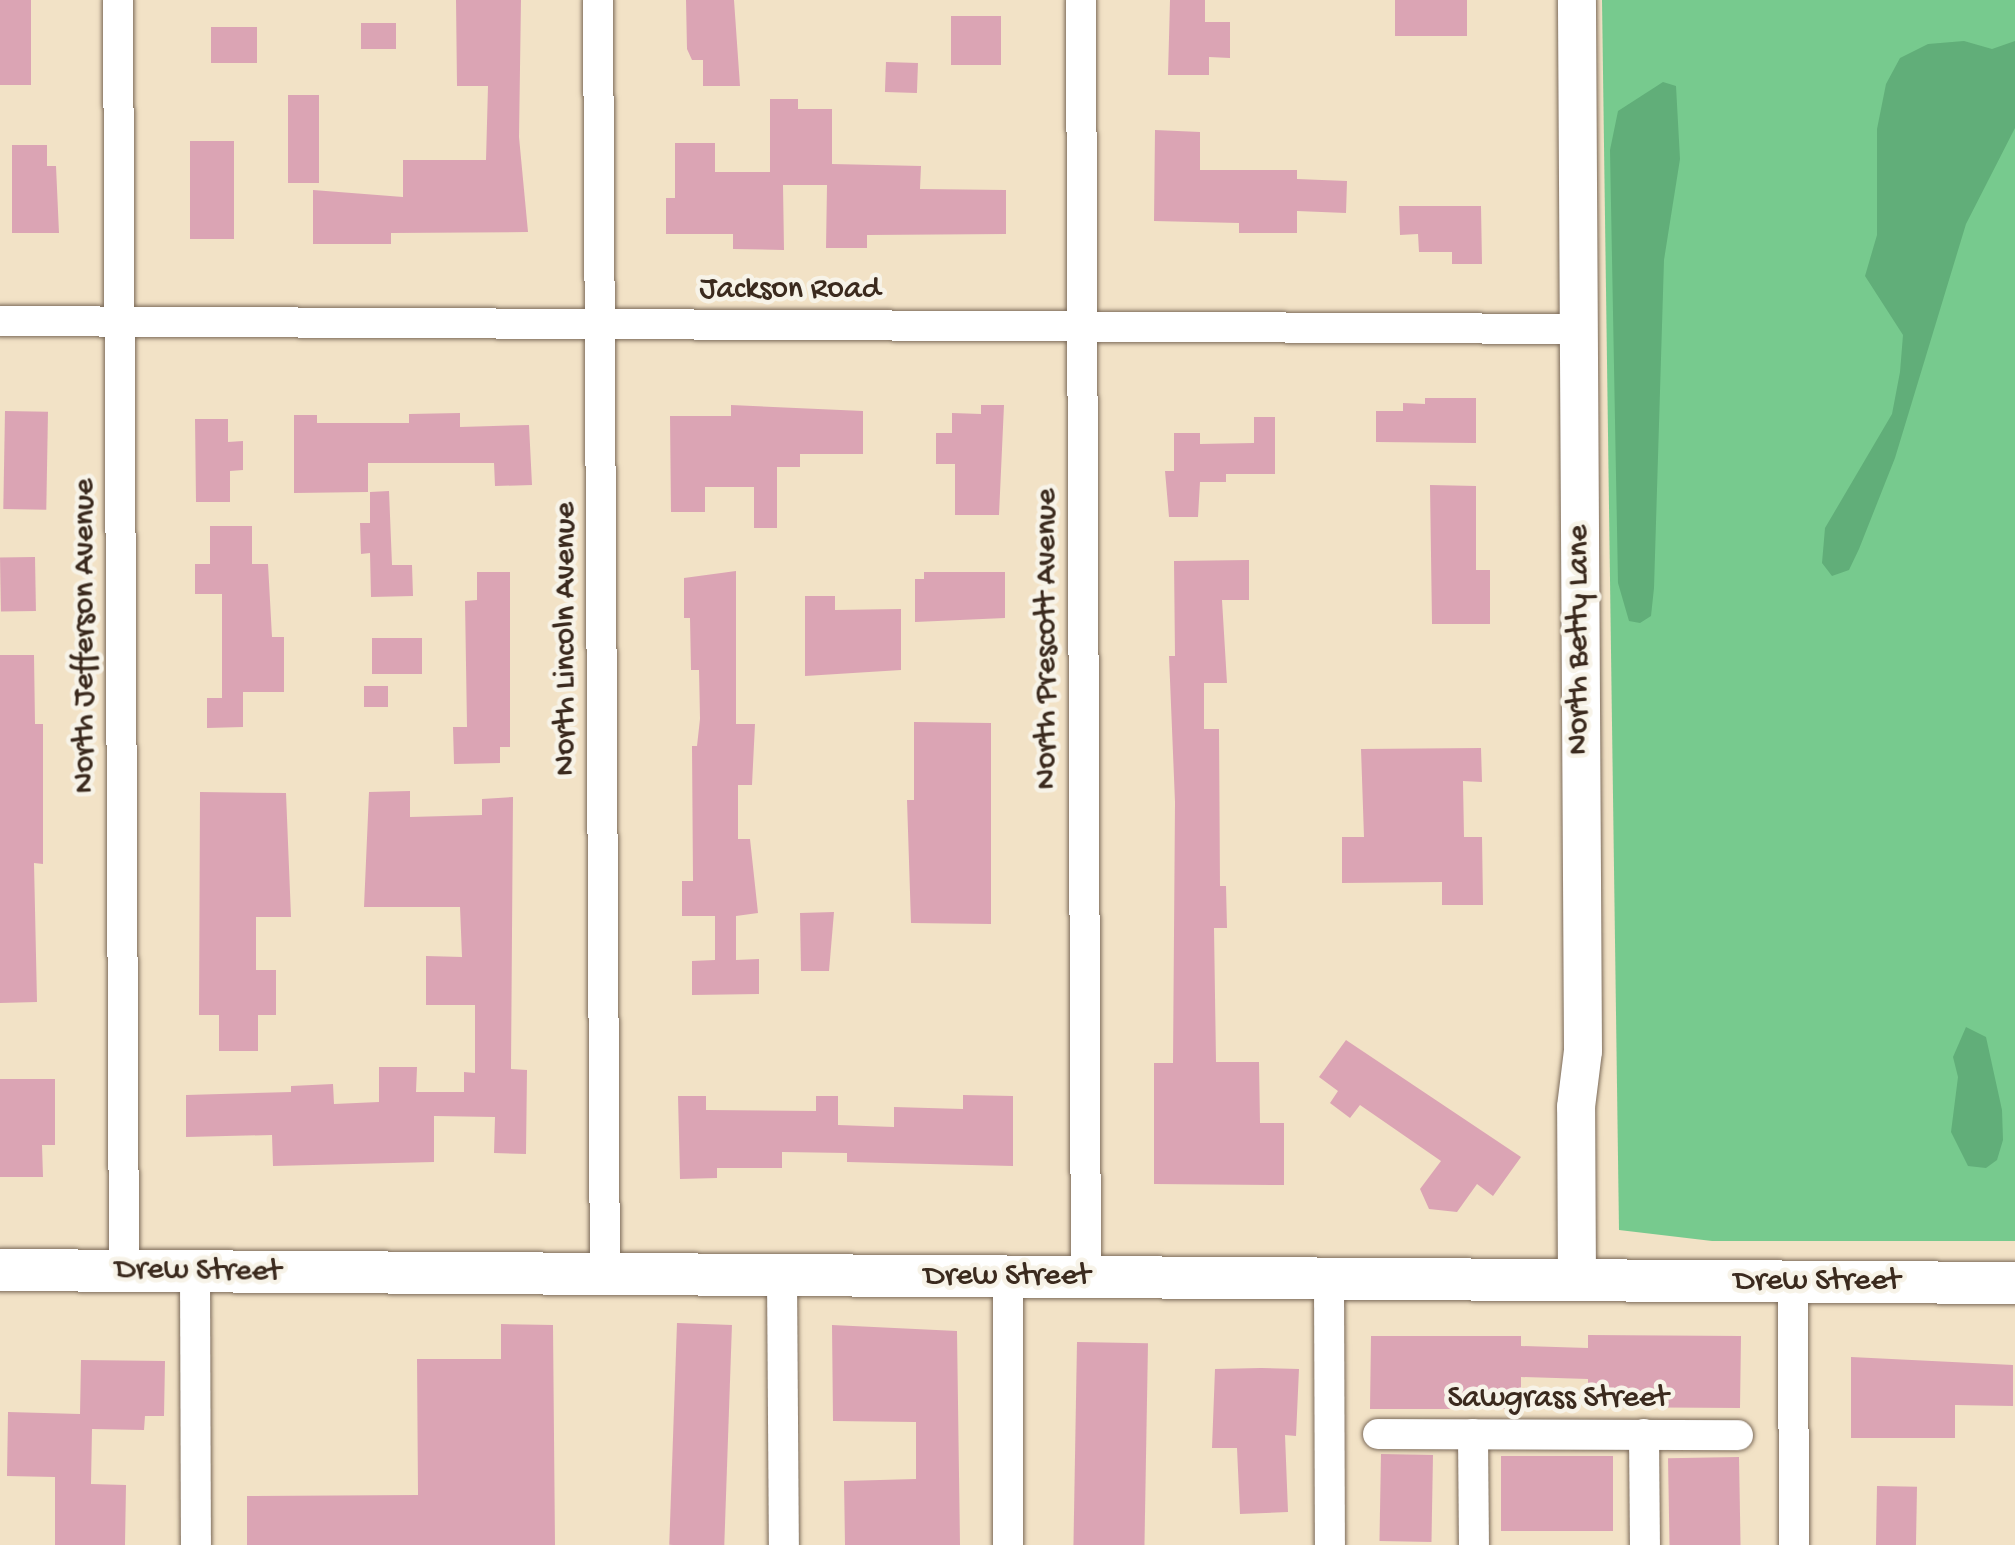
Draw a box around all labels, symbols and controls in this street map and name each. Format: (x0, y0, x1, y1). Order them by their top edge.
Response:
street label: Jackson Road (700, 271, 880, 309)
street label: North Jefferson Avenue (67, 479, 105, 793)
street label: North Prescott Avenue (1029, 488, 1067, 790)
street label: North Lincoln Avenue (548, 502, 586, 776)
street label: North Betty Lane (1561, 525, 1599, 755)
street label: Drew Street (114, 1251, 282, 1293)
street label: Drew Street (924, 1258, 1090, 1296)
street label: Drew Street (1734, 1263, 1900, 1301)
street label: Sawgrass Street (1447, 1380, 1669, 1418)

